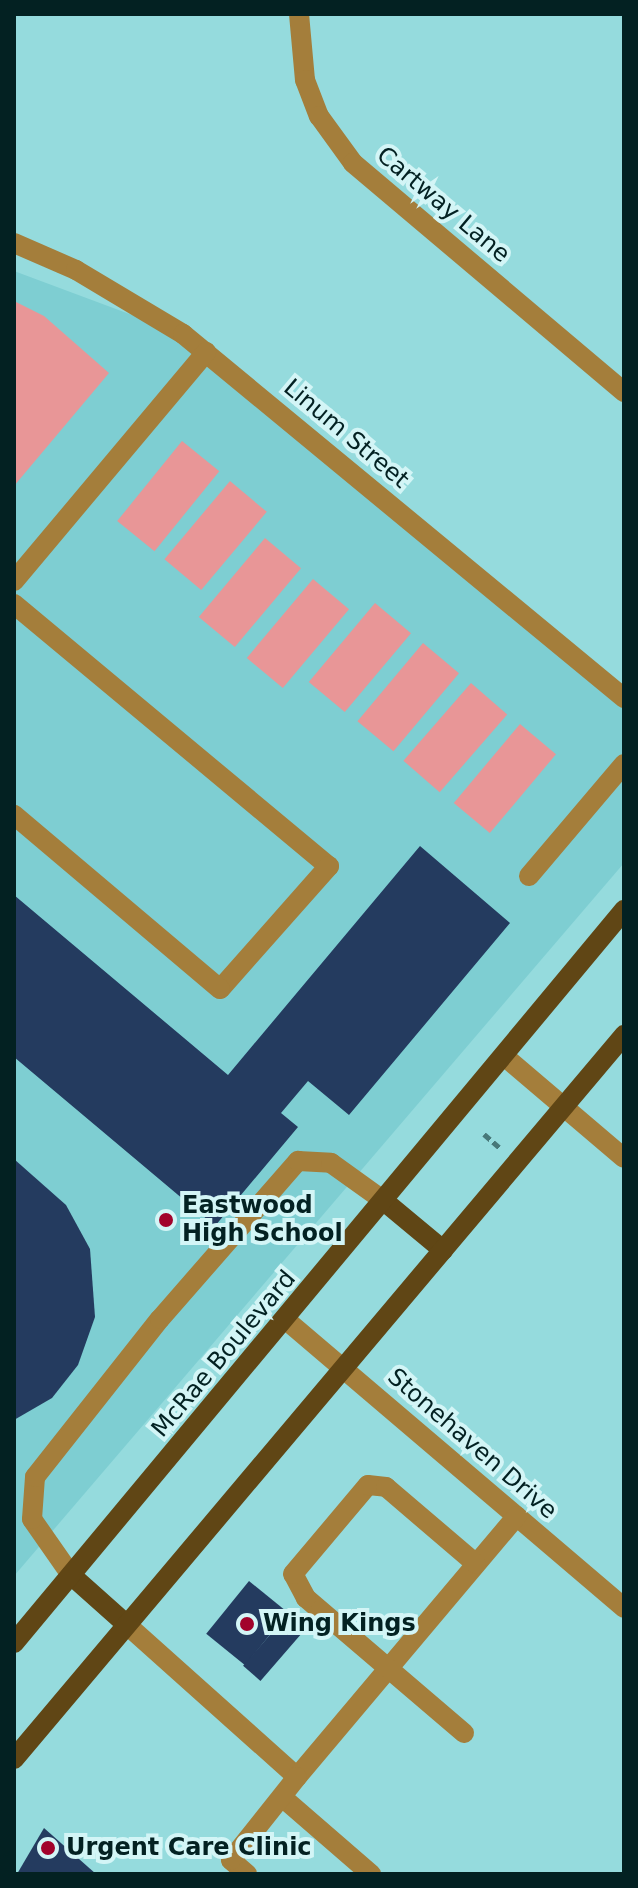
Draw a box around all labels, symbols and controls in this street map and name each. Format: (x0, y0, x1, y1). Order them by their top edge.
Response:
street label: Cartway Lane (371, 141, 515, 269)
street label: Linum Street (278, 373, 414, 495)
place label: Eastwood High School (182, 1192, 343, 1248)
marker: Eastwood High School (157, 1211, 175, 1229)
street label: McRae Boulevard (146, 1265, 302, 1443)
street label: Stonehaven Drive (381, 1363, 563, 1525)
place label: Wing Kings (263, 1610, 416, 1638)
marker: Wing Kings (238, 1615, 256, 1633)
place label: Urgent Care Clinic (66, 1834, 312, 1862)
marker: Urgent Care Clinic (37, 1837, 59, 1859)

